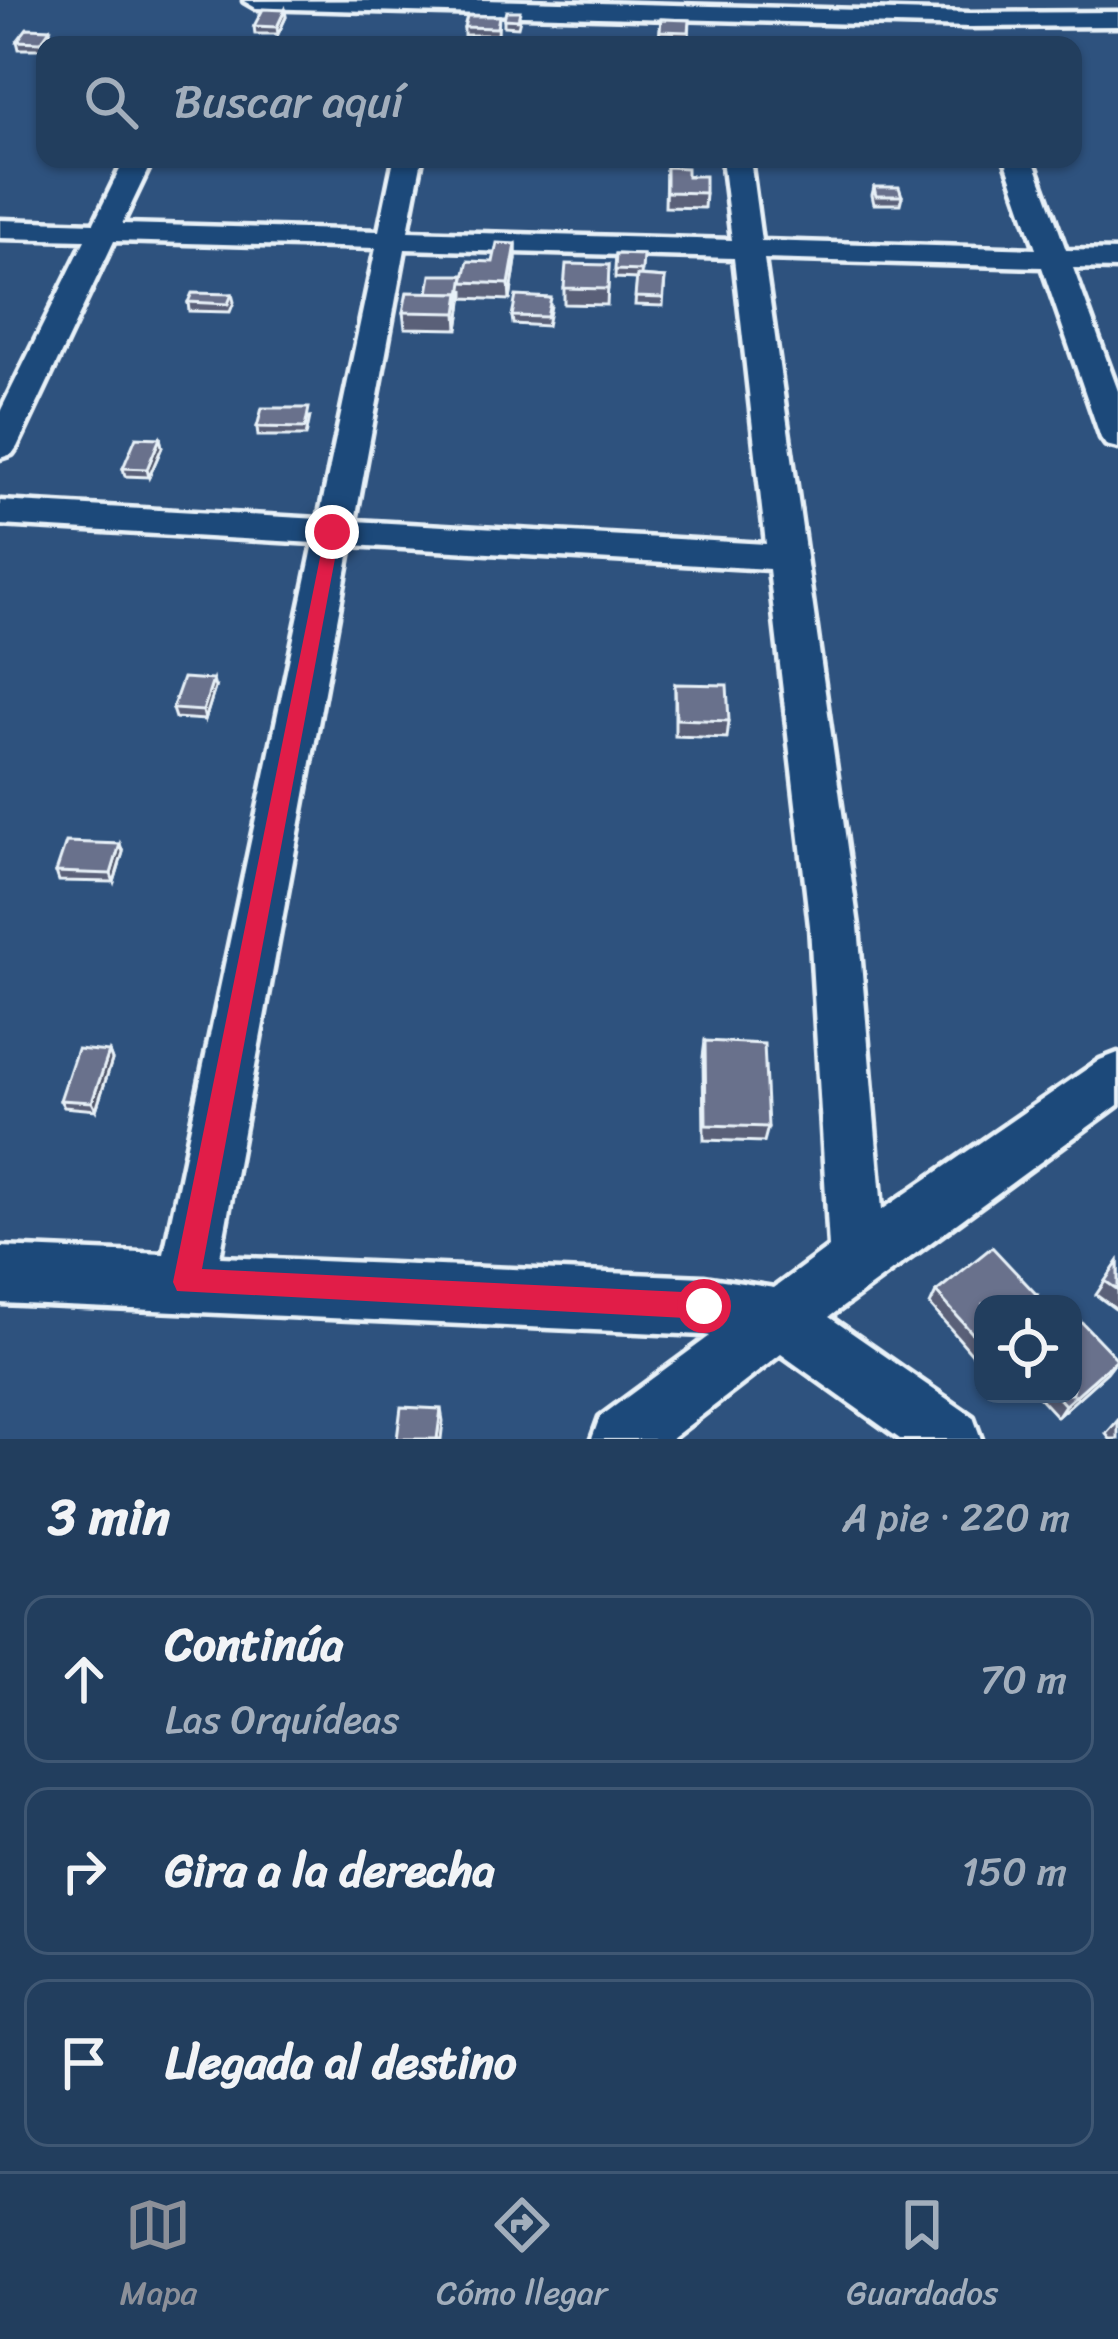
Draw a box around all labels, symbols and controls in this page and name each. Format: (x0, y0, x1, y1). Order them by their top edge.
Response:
search box (36, 36, 1082, 168)
text: Buscar aquí (174, 62, 403, 142)
icon: search (78, 69, 144, 135)
route end (305, 505, 359, 559)
route start (677, 1279, 731, 1333)
map controls (974, 1295, 1082, 1403)
button: locate (974, 1295, 1082, 1403)
text: 3 min (48, 1472, 170, 1562)
text: A pie · 220 m (842, 1483, 1070, 1552)
text: Continúa (165, 1605, 343, 1685)
text: 70 m (980, 1645, 1067, 1714)
icon: ahead (51, 1646, 117, 1712)
text: Las Orquídeas (165, 1685, 399, 1754)
text: Gira a la derecha (165, 1831, 495, 1911)
text: 150 m (962, 1837, 1067, 1906)
icon: right (51, 1838, 117, 1904)
text: Llegada al destino (165, 2023, 517, 2103)
icon: arrive (51, 2030, 117, 2096)
tab: Mapa (120, 2192, 197, 2322)
tab: Cómo llegar (437, 2192, 607, 2322)
tab: Guardados (847, 2192, 998, 2322)

